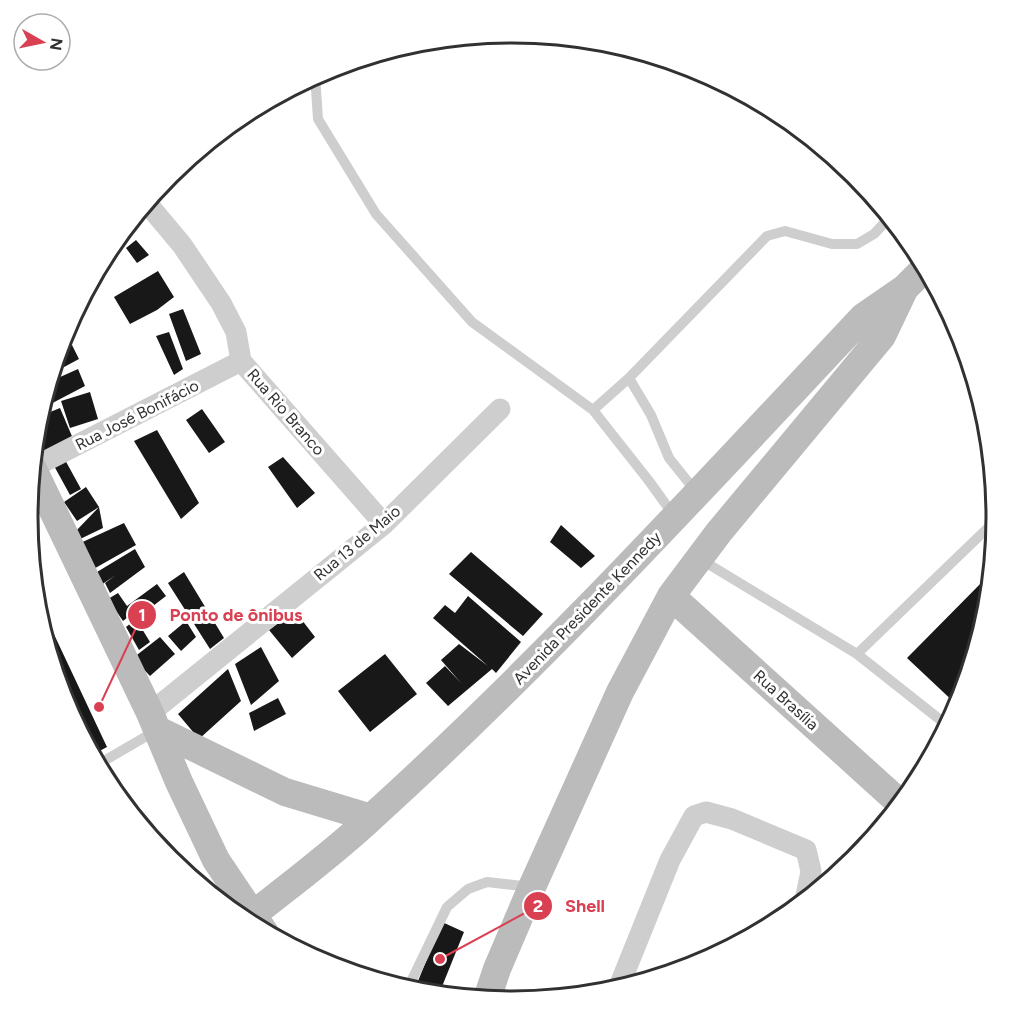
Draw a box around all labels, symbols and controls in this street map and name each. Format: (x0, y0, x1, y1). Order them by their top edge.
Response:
north arrow (12, 12, 72, 72)
text: N (46, 37, 67, 52)
street label: Rua Rio Branco (243, 365, 329, 459)
street label: Rua José Bonifácio (72, 376, 202, 454)
street label: Rua 13 de Maio (310, 501, 404, 585)
street label: Avenida Presidente Kennedy (509, 527, 665, 688)
callout: Ponto de ônibus (127, 597, 314, 633)
text: 1 (138, 604, 146, 626)
text: Ponto de ônibus (170, 604, 303, 626)
street label: Rua Brasília (750, 666, 822, 734)
callout: Shell (523, 888, 617, 924)
text: 2 (533, 895, 543, 917)
text: Shell (565, 895, 605, 917)

